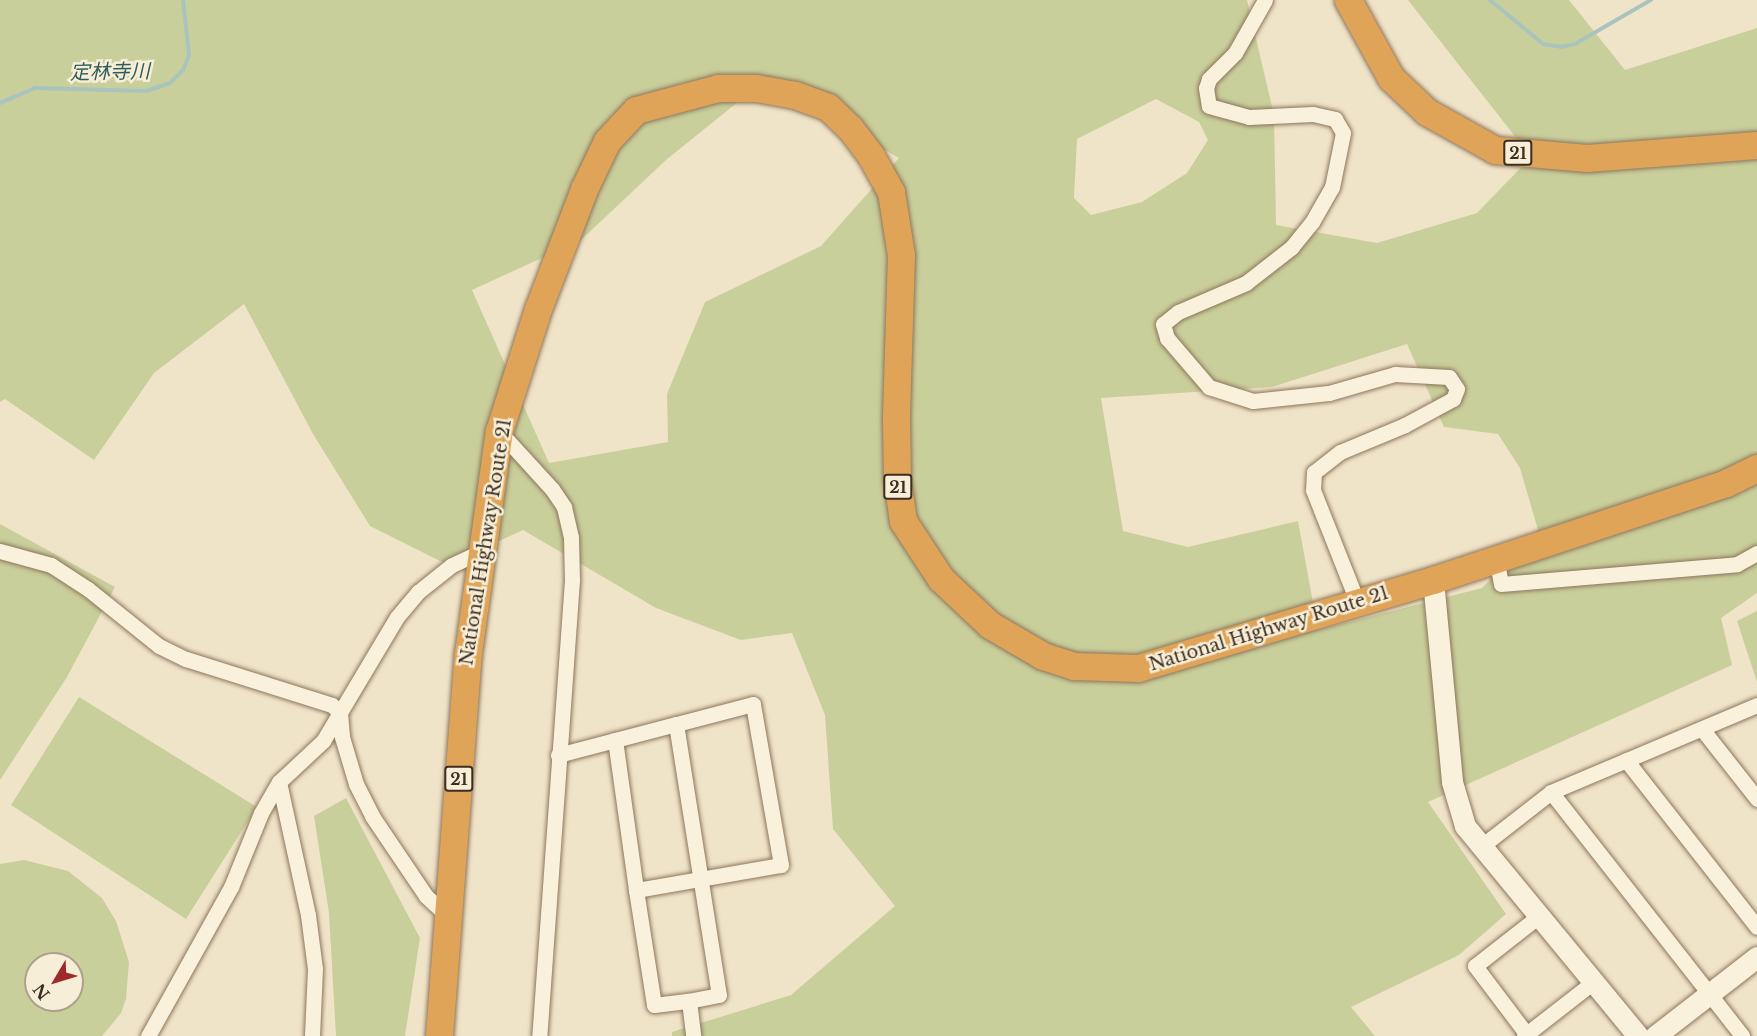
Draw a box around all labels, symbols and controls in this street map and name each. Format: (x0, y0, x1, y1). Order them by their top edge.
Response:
water label: 定林寺川 (70, 59, 150, 85)
road number: 21 (1503, 140, 1533, 166)
street label: National Highway Route 21 (456, 417, 516, 667)
road number: 21 (883, 474, 913, 500)
street label: National Highway Route 21 (1146, 582, 1392, 676)
road number: 21 (444, 766, 474, 792)
north arrow (24, 952, 84, 1012)
text: N (29, 980, 54, 1004)

